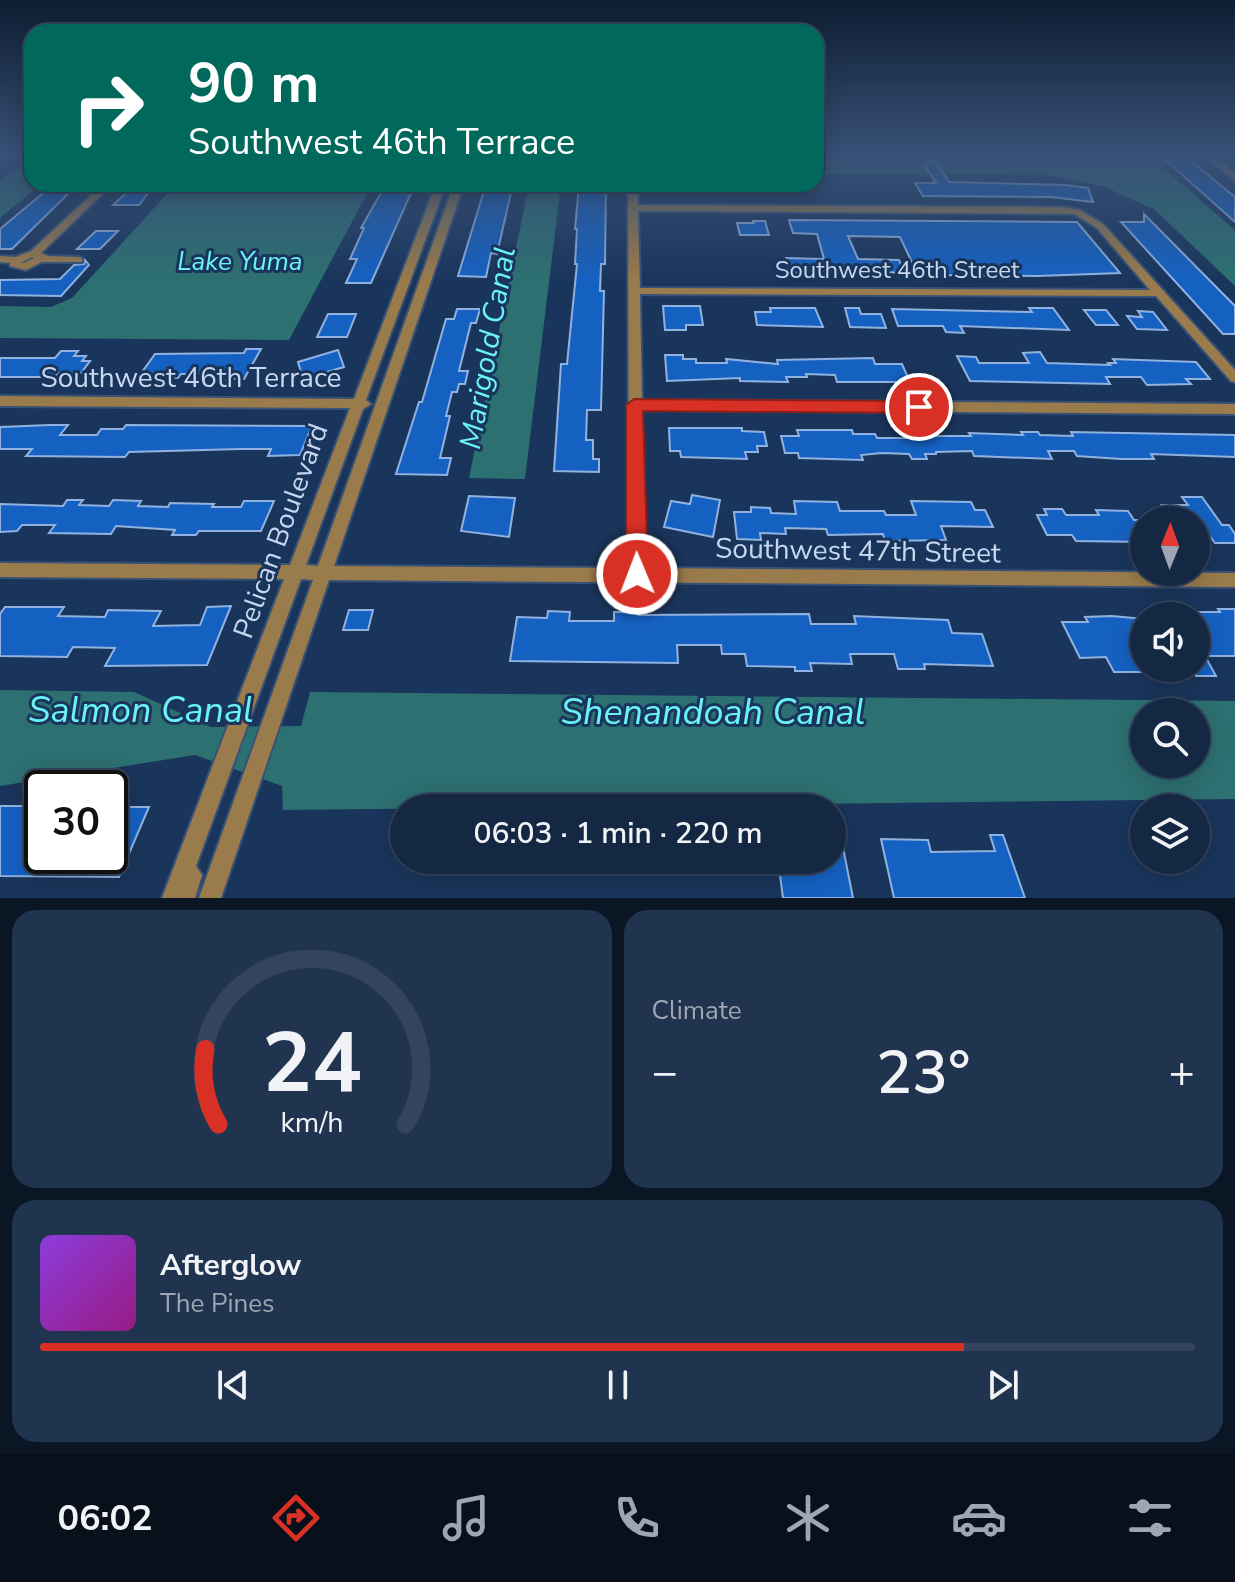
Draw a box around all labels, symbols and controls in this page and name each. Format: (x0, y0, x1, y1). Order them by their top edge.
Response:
text: 90 m (188, 45, 319, 122)
icon: right (56, 56, 160, 160)
text: Southwest 46th Terrace (188, 118, 575, 167)
water label: Lake Yuma (177, 244, 303, 279)
water label: Marigold Canal (450, 244, 526, 452)
street label: Southwest 46th Street (775, 254, 1020, 286)
street label: Southwest 46th Terrace (40, 359, 342, 397)
pin (885, 373, 953, 441)
icon: arrive (897, 385, 941, 429)
street label: Pelican Boulevard (225, 418, 337, 644)
north arrow (1130, 506, 1210, 586)
map controls (1130, 506, 1210, 874)
street label: Southwest 47th Street (715, 530, 1001, 572)
position arrow (595, 532, 679, 616)
button: sound (1130, 602, 1210, 682)
water label: Salmon Canal (28, 686, 254, 735)
water label: Shenandoah Canal (561, 688, 865, 737)
button: search (1130, 698, 1210, 778)
speed limit sign: 30 (24, 770, 128, 874)
button: layers (1130, 794, 1210, 874)
text: 06:03 · 1 min · 220 m (473, 813, 763, 854)
text: Climate (652, 993, 742, 1028)
text: 24 (262, 1007, 362, 1120)
text: 23° (876, 1032, 971, 1114)
text: − (652, 1043, 678, 1103)
text: + (1169, 1043, 1195, 1103)
text: km/h (280, 1103, 343, 1142)
text: Afterglow (160, 1245, 301, 1286)
text: The Pines (160, 1286, 275, 1321)
icon: previous (211, 1363, 255, 1407)
icon: pause (596, 1363, 640, 1407)
icon: next (981, 1363, 1025, 1407)
icon: directions (268, 1490, 324, 1546)
icon: music (438, 1490, 494, 1546)
icon: phone (609, 1490, 665, 1546)
icon: climate (780, 1490, 836, 1546)
icon: car (951, 1490, 1007, 1546)
icon: filters (1122, 1490, 1178, 1546)
text: 06:02 (57, 1494, 153, 1543)

